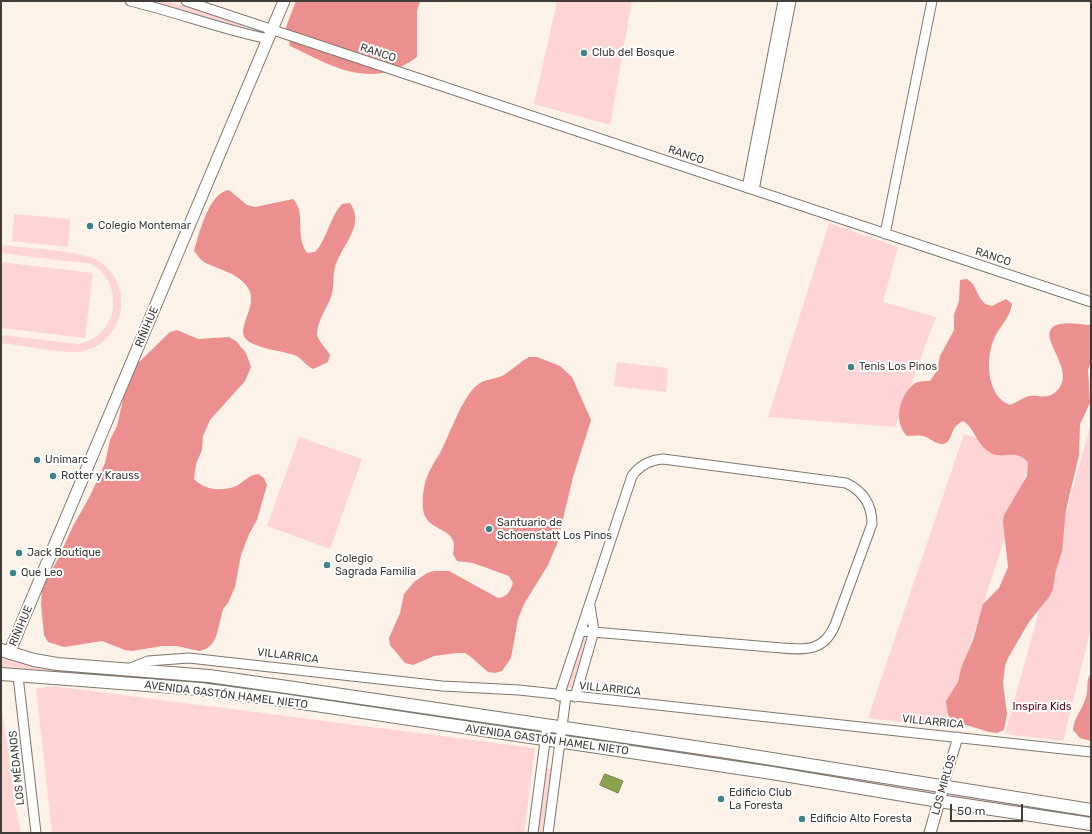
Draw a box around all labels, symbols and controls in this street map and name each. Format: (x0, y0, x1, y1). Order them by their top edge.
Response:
street label: RANCO (358, 41, 398, 65)
place label: Club del Bosque (592, 46, 675, 60)
marker: Club del Bosque (579, 48, 589, 58)
street label: RANCO (666, 143, 706, 167)
place label: Colegio Montemar (98, 219, 191, 233)
marker: Colegio Montemar (85, 221, 95, 231)
street label: RANCO (973, 245, 1013, 269)
street label: RIÑIHUE (133, 305, 161, 349)
place label: Tenis Los Pinos (859, 360, 937, 374)
marker: Tenis Los Pinos (846, 362, 856, 372)
place label: Unimarc (45, 453, 88, 467)
marker: Unimarc (32, 455, 42, 465)
place label: Rotter y Krauss (61, 469, 139, 483)
marker: Rotter y Krauss (48, 471, 58, 481)
place label: Santuario de Schoenstatt Los Pinos (497, 516, 612, 542)
marker: Santuario de Schoenstatt Los Pinos (484, 524, 494, 534)
place label: Jack Boutique (27, 546, 101, 560)
marker: Jack Boutique (14, 548, 24, 558)
place label: Colegio Sagrada Familia (335, 552, 416, 578)
marker: Colegio Sagrada Familia (322, 560, 332, 570)
place label: Que Leo (21, 566, 62, 580)
marker: Que Leo (8, 568, 18, 578)
street label: RIÑIHUE (7, 604, 35, 648)
street label: VILLARRICA (256, 646, 320, 666)
street label: AVENIDA GASTÓN HAMEL NIETO (143, 678, 309, 712)
street label: VILLARRICA (578, 679, 642, 699)
park label: Inspira Kids (1013, 700, 1071, 714)
street label: VILLARRICA (901, 712, 965, 732)
street label: AVENIDA GASTÓN HAMEL NIETO (465, 722, 629, 758)
street label: LOS MÉDANOS (7, 730, 27, 806)
street label: LOS MIRLOS (929, 753, 959, 817)
place label: Edificio Club La Foresta (729, 786, 792, 812)
marker: Edificio Club La Foresta (716, 794, 726, 804)
scale bar (952, 796, 1025, 822)
text: 50 m (957, 804, 985, 818)
place label: Edificio Alto Foresta (810, 812, 912, 826)
marker: Edificio Alto Foresta (797, 814, 807, 824)

